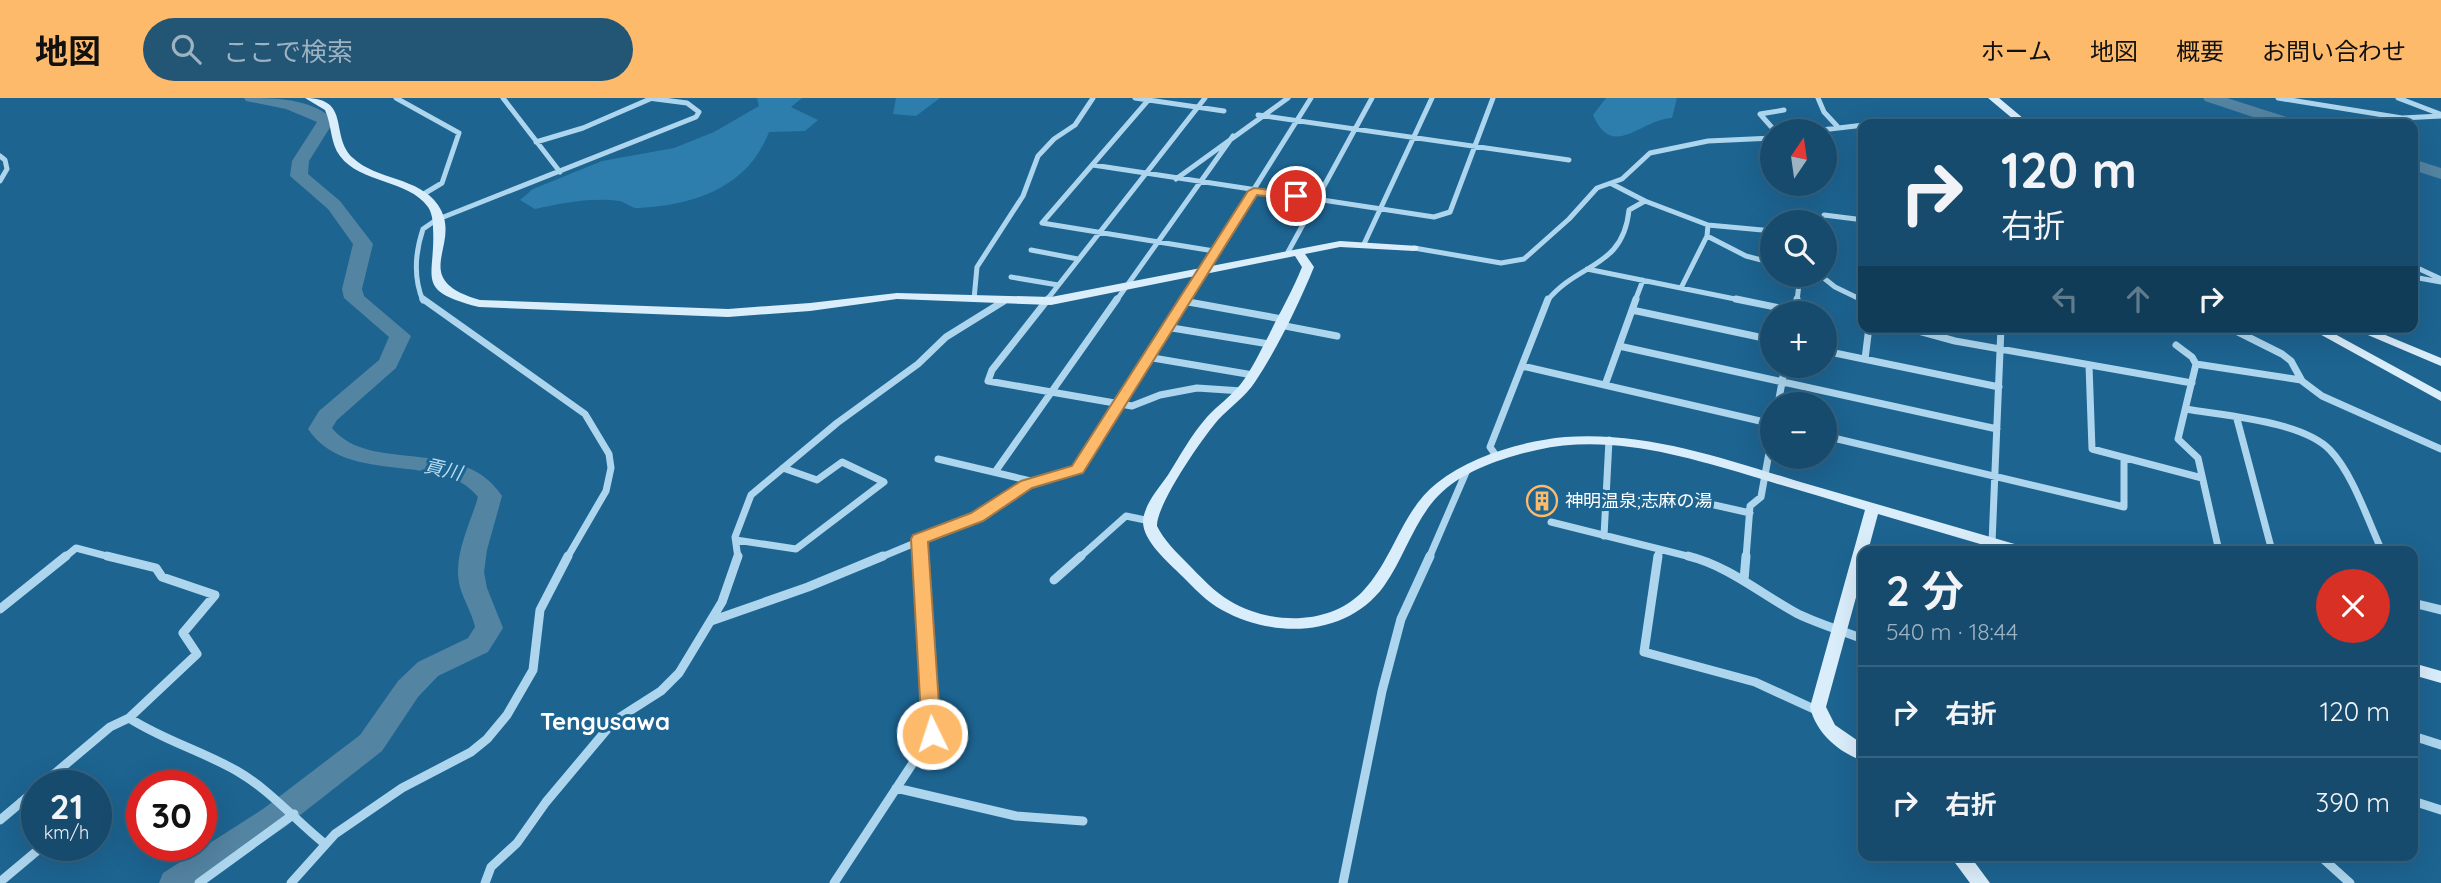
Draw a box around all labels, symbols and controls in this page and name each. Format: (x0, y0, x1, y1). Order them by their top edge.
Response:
search box (143, 18, 633, 81)
text: 地図 (35, 30, 101, 71)
icon: search (167, 30, 205, 68)
text: ここで検索 (223, 35, 353, 68)
text: ホーム (1981, 36, 2052, 66)
text: 地図 (2090, 36, 2138, 66)
text: 概要 (2176, 36, 2224, 66)
text: お問い合わせ (2262, 36, 2406, 66)
north arrow (1760, 119, 1838, 196)
map controls (1760, 119, 1837, 469)
text: 120 m (2001, 139, 2137, 200)
icon: right (1886, 147, 1977, 238)
pin (1266, 166, 1326, 226)
icon: arrive (1277, 177, 1315, 215)
text: 右折 (2001, 205, 2065, 245)
button: search (1760, 210, 1837, 287)
icon: left (2046, 280, 2084, 318)
icon: ahead (2119, 280, 2157, 318)
icon: right (2192, 280, 2230, 318)
button: + (1760, 301, 1837, 378)
button: − (1760, 392, 1837, 469)
water label: 貢川 (422, 453, 466, 485)
building icon: 神明温泉;志麻の湯 (1525, 484, 1559, 518)
place label: 神明温泉;志麻の湯 (1565, 489, 1713, 512)
text: 2 分 (1886, 564, 1964, 617)
button: close (2316, 569, 2390, 643)
text: 540 m · 18:44 (1886, 617, 2018, 646)
icon: right (1886, 693, 1924, 731)
text: 120 m (2320, 695, 2390, 728)
position arrow (895, 697, 969, 771)
text: 右折 (1945, 697, 1997, 730)
district label: Tengusawa (540, 706, 670, 736)
speed limit sign: 30 (126, 770, 217, 861)
text: 21 (50, 784, 83, 828)
icon: right (1886, 784, 1924, 822)
text: 390 m (2316, 786, 2390, 819)
text: 右折 (1945, 788, 1997, 821)
text: km/h (44, 821, 89, 844)

